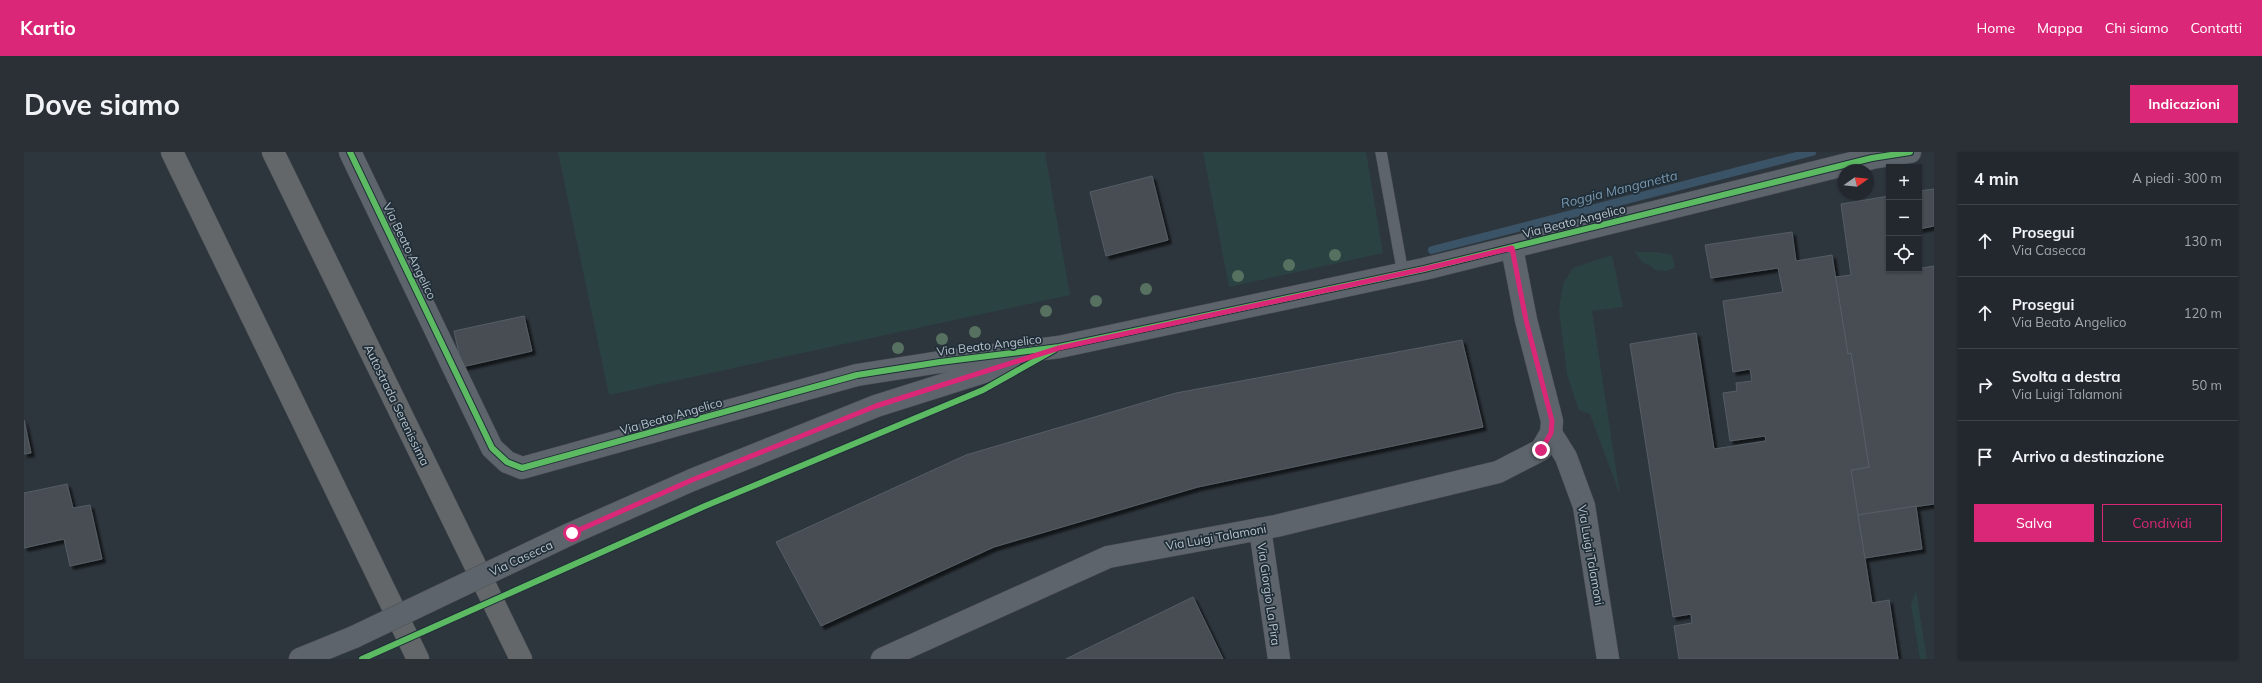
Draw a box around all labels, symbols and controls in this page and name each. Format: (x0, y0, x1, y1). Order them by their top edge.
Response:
text: Kartio (20, 16, 76, 40)
text: Home (1976, 19, 2015, 37)
text: Mappa (2037, 19, 2083, 37)
text: Chi siamo (2105, 19, 2168, 37)
text: Contatti (2190, 19, 2242, 37)
button: Indicazioni (2130, 85, 2238, 123)
text: Dove siamo (24, 87, 180, 122)
north arrow (1838, 164, 1874, 200)
map controls (1886, 164, 1922, 272)
button: + (1886, 164, 1922, 200)
water label: Roggia Manganetta (1559, 167, 1679, 211)
text: 4 min (1974, 168, 2019, 189)
text: A piedi · 300 m (2132, 170, 2222, 186)
street label: Via Beato Angelico (380, 200, 440, 302)
button: − (1886, 200, 1922, 236)
street label: Via Beato Angelico (1521, 201, 1627, 241)
text: Prosegui (2012, 223, 2074, 242)
icon: ahead (1974, 230, 1996, 252)
text: 130 m (2184, 233, 2222, 249)
button: locate (1886, 236, 1922, 272)
text: Via Casecca (2012, 242, 2086, 258)
text: Prosegui (2012, 295, 2074, 314)
icon: ahead (1974, 302, 1996, 324)
text: 120 m (2184, 305, 2222, 321)
text: Via Beato Angelico (2012, 314, 2126, 330)
street label: Via Beato Angelico (936, 331, 1042, 359)
street label: Autostrada Serenissima (361, 342, 433, 468)
text: Svolta a destra (2012, 367, 2121, 386)
icon: right (1974, 374, 1996, 396)
text: 50 m (2192, 377, 2222, 393)
text: Via Luigi Talamoni (2012, 386, 2122, 402)
street label: Via Beato Angelico (618, 394, 724, 438)
route end (1532, 441, 1550, 459)
icon: arrive (1974, 446, 1996, 468)
text: Arrivo a destinazione (2012, 447, 2164, 466)
street label: Via Luigi Talamoni (1575, 504, 1607, 607)
button: Salva (1974, 504, 2094, 542)
button: Condividi (2102, 504, 2222, 542)
street label: Via Luigi Talamoni (1165, 521, 1268, 553)
route start (563, 524, 581, 542)
street label: Via Casecca (487, 537, 555, 579)
street label: Via Giorgio La Pira (1254, 542, 1284, 646)

